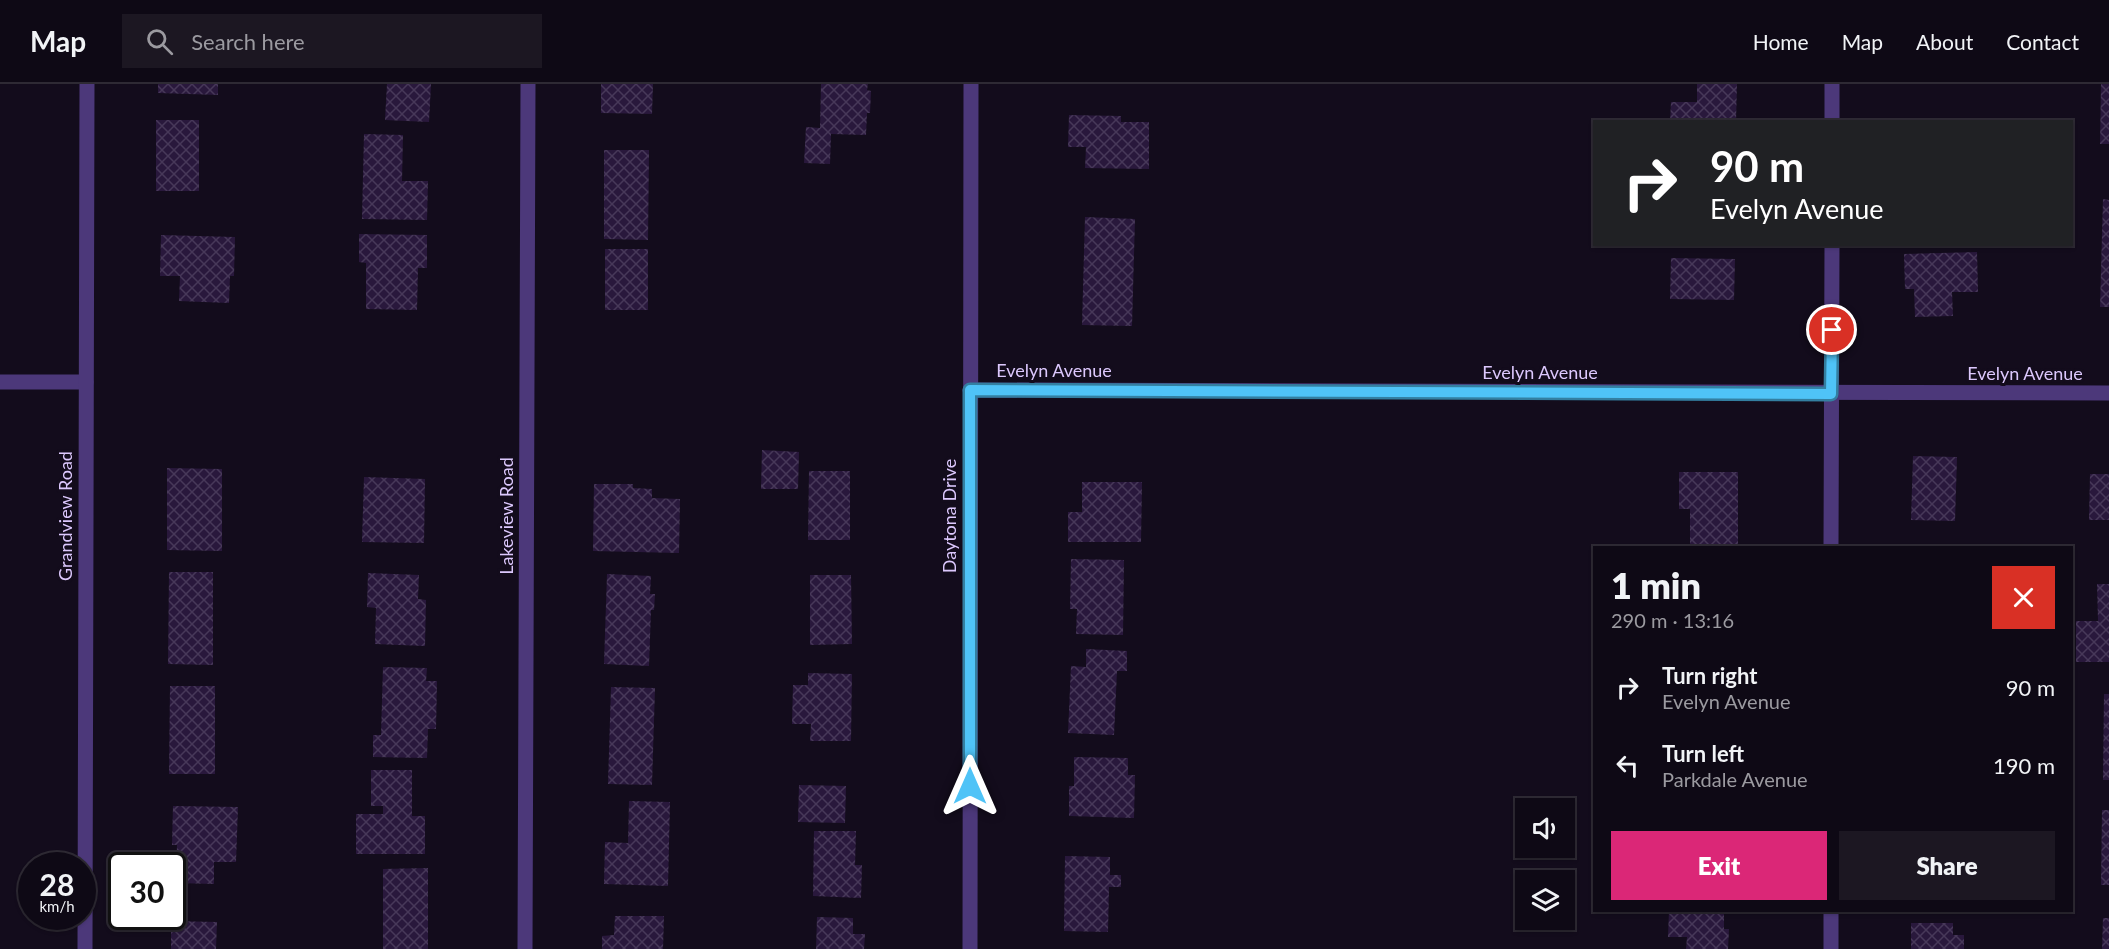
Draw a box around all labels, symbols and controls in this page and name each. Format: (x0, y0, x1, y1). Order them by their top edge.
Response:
search box (122, 14, 542, 68)
text: Map (30, 24, 86, 58)
icon: search (143, 25, 176, 58)
text: Search here (191, 28, 305, 55)
text: Home (1753, 29, 1809, 54)
text: Map (1842, 29, 1883, 54)
text: About (1916, 29, 1973, 54)
text: Contact (2006, 29, 2079, 54)
text: 90 m (1710, 141, 1804, 191)
icon: right (1611, 144, 1689, 222)
text: Evelyn Avenue (1710, 192, 1884, 225)
pin (1806, 304, 1857, 355)
icon: arrive (1815, 313, 1848, 346)
street label: Evelyn Avenue (996, 359, 1112, 381)
street label: Evelyn Avenue (1482, 361, 1598, 383)
street label: Evelyn Avenue (1967, 362, 2083, 384)
street label: Grandview Road (54, 451, 76, 581)
street label: Lakeview Road (495, 457, 517, 575)
street label: Daytona Drive (938, 459, 960, 573)
text: 1 min (1611, 563, 1701, 607)
button: close (1992, 566, 2055, 629)
text: 290 m · 13:16 (1611, 608, 1734, 632)
text: Turn right (1662, 662, 1757, 689)
icon: right (1611, 671, 1644, 704)
text: 90 m (2006, 674, 2055, 701)
text: Evelyn Avenue (1662, 689, 1791, 713)
text: Turn left (1662, 740, 1744, 767)
icon: left (1611, 749, 1644, 782)
text: 190 m (1993, 752, 2055, 779)
position arrow (938, 754, 1002, 818)
text: Parkdale Avenue (1662, 767, 1808, 791)
map controls (1515, 798, 1575, 930)
button: sound (1515, 798, 1575, 858)
button: Exit (1611, 831, 1827, 900)
button: Share (1839, 831, 2055, 900)
speed limit sign: 30 (108, 852, 186, 930)
text: 28 (40, 866, 74, 902)
button: layers (1515, 870, 1575, 930)
text: km/h (39, 897, 75, 915)

